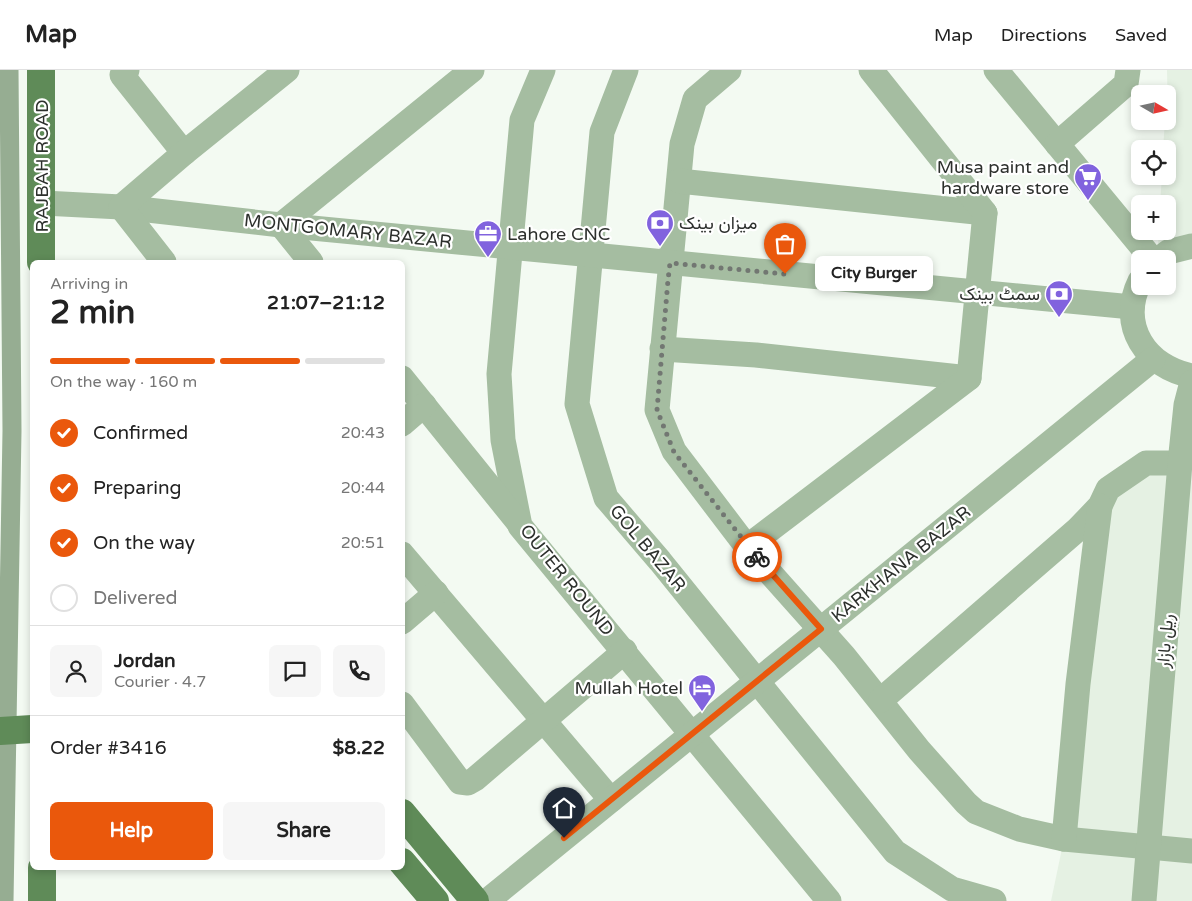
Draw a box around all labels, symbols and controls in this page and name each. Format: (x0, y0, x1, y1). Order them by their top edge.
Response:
text: Map (25, 20, 77, 49)
text: Map (934, 24, 973, 46)
text: Directions (1001, 24, 1087, 46)
text: Saved (1115, 24, 1167, 46)
north arrow (1131, 85, 1176, 130)
map controls (1131, 85, 1176, 295)
street label: RAJBAH ROAD (31, 100, 53, 232)
button: locate (1131, 140, 1176, 185)
place label: Musa paint and hardware store (937, 156, 1069, 199)
supermarket icon: Musa paint and hardware store (1073, 162, 1103, 201)
button: + (1131, 195, 1176, 240)
bank icon: میزان بینک (645, 208, 675, 247)
street label: MONTGOMARY BAZAR (243, 209, 453, 253)
place label: میزان بینک (679, 212, 757, 234)
office icon: Lahore CNC (473, 219, 503, 258)
place label: Lahore CNC (507, 223, 610, 245)
pin (764, 223, 806, 274)
icon: bag (771, 230, 799, 258)
button: − (1131, 250, 1176, 295)
callout: City Burger (815, 256, 932, 292)
text: City Burger (831, 263, 917, 283)
text: Arriving in (50, 274, 128, 294)
bank icon: سمٹ بینک (1044, 279, 1074, 318)
place label: سمٹ بینک (959, 283, 1040, 305)
text: 21:07–21:12 (267, 292, 385, 314)
text: 2 min (50, 294, 135, 332)
text: On the way · 160 m (50, 372, 197, 392)
icon: check (50, 419, 78, 447)
text: Confirmed (93, 422, 188, 444)
text: 20:43 (341, 423, 385, 443)
icon: check (50, 474, 78, 502)
text: Preparing (93, 477, 182, 499)
text: 20:44 (341, 478, 385, 498)
street label: GOL BAZAR (605, 500, 691, 596)
street label: KARKHANA BAZAR (827, 501, 975, 627)
street label: OUTER ROUND (515, 520, 619, 640)
icon: check (50, 529, 78, 557)
text: On the way (93, 532, 195, 554)
courier (732, 532, 782, 582)
text: 20:51 (341, 533, 385, 553)
icon: bike (743, 543, 771, 571)
text: Delivered (93, 587, 178, 609)
street label: ریل بازار (1152, 613, 1178, 670)
button: person (50, 645, 102, 697)
button: chat (269, 645, 321, 697)
button: phone (333, 645, 385, 697)
text: Jordan (114, 650, 176, 672)
text: Courier · 4.7 (114, 672, 206, 692)
hotel icon: Mullah Hotel (687, 673, 717, 712)
place label: Mullah Hotel (575, 677, 683, 699)
text: Order #3416 (50, 737, 167, 759)
text: $8.22 (333, 737, 385, 759)
pin (543, 787, 585, 838)
icon: home (550, 794, 578, 822)
button: Help (50, 802, 213, 860)
button: Share (223, 802, 385, 860)

